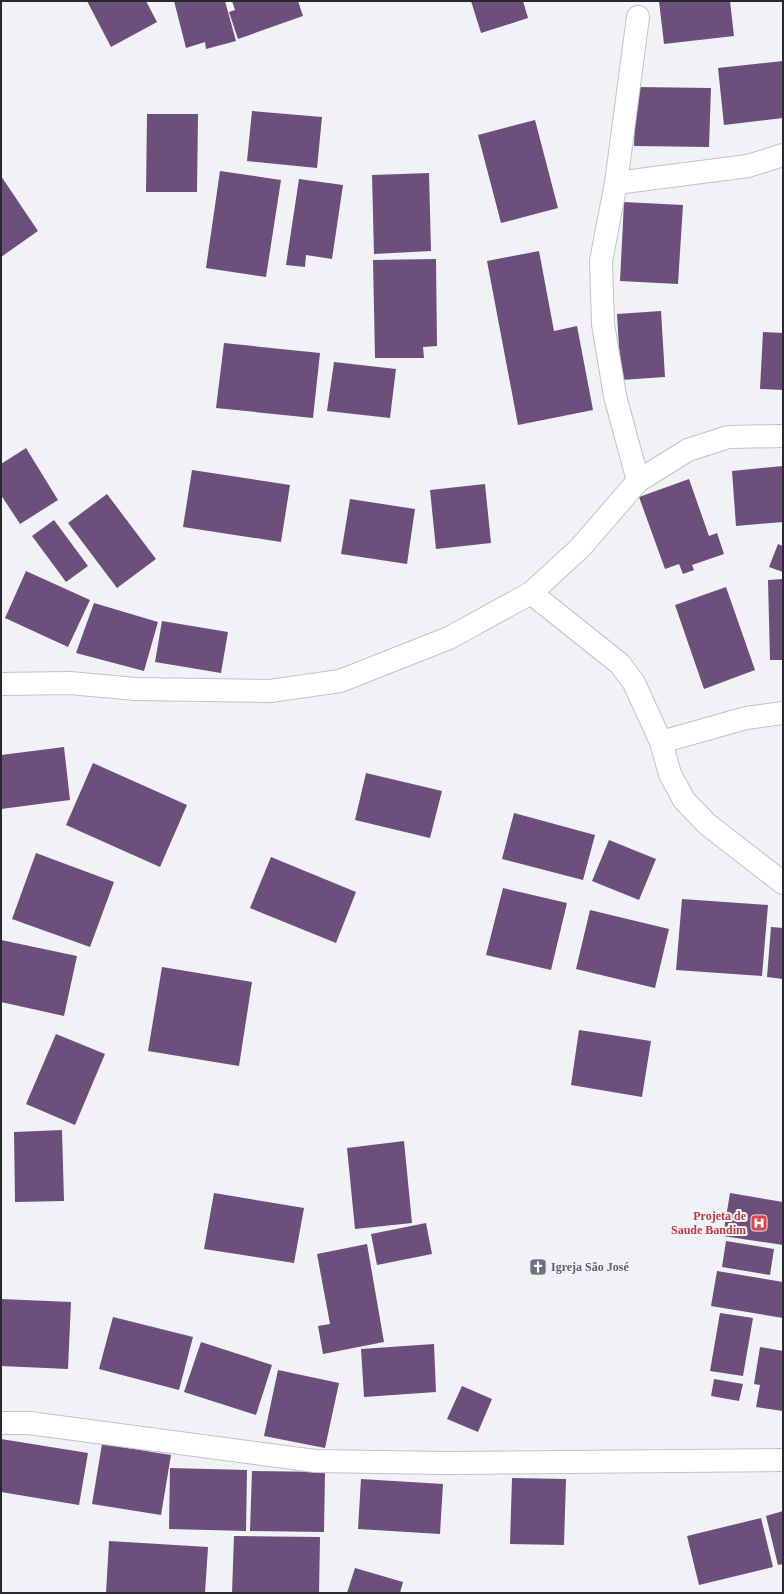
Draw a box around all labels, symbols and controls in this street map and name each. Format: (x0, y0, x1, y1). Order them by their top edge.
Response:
place label: Projeta de Saude Bandim (671, 1209, 747, 1237)
hospital icon: Projeta de Saude Bandim (749, 1213, 769, 1233)
church icon: Igreja São José (528, 1257, 548, 1277)
place label: Igreja São José (551, 1260, 629, 1274)

